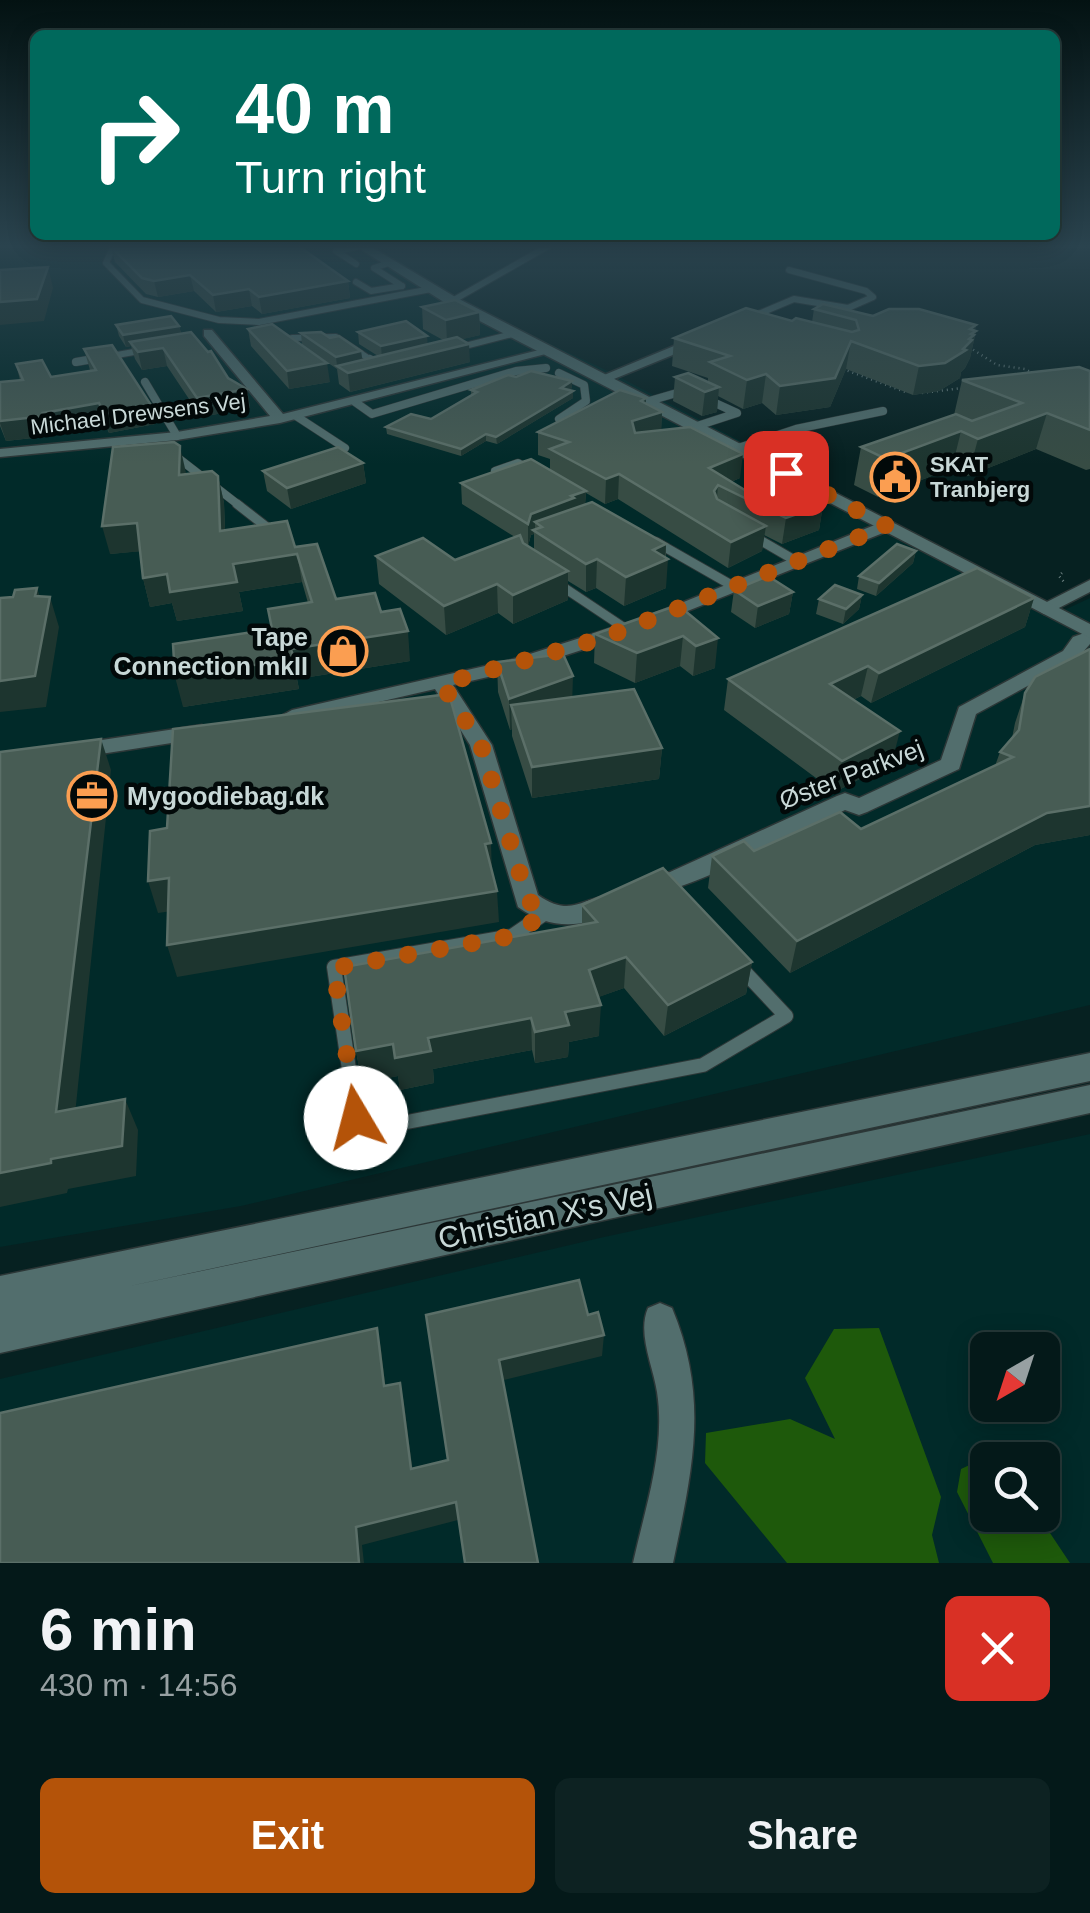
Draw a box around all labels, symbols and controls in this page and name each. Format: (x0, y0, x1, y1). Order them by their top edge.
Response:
icon: right (70, 70, 200, 200)
text: 40 m (235, 70, 395, 148)
text: Turn right (235, 152, 426, 203)
street label: Michael Drewsens Vej (29, 388, 247, 440)
pin (744, 431, 829, 516)
icon: arrive (759, 446, 814, 501)
public building icon: SKAT Tranbjerg (869, 451, 921, 503)
place label: SKAT Tranbjerg (930, 452, 1030, 502)
place label: Tape Connection mkII (114, 623, 308, 680)
shop icon: Tape Connection mkII (317, 625, 369, 677)
street label: Øster Parkvej (775, 734, 927, 814)
office icon: Mygoodiebag.dk (66, 770, 118, 822)
place label: Mygoodiebag.dk (127, 782, 324, 810)
position arrow (304, 1066, 408, 1170)
street label: Christian X's Vej (435, 1177, 655, 1255)
north arrow (970, 1332, 1060, 1422)
map controls (970, 1332, 1060, 1532)
button: search (970, 1442, 1060, 1532)
text: 6 min (40, 1596, 197, 1663)
button: close (945, 1596, 1050, 1701)
text: 430 m · 14:56 (40, 1667, 237, 1703)
button: Exit (40, 1778, 535, 1893)
button: Share (555, 1778, 1050, 1893)

